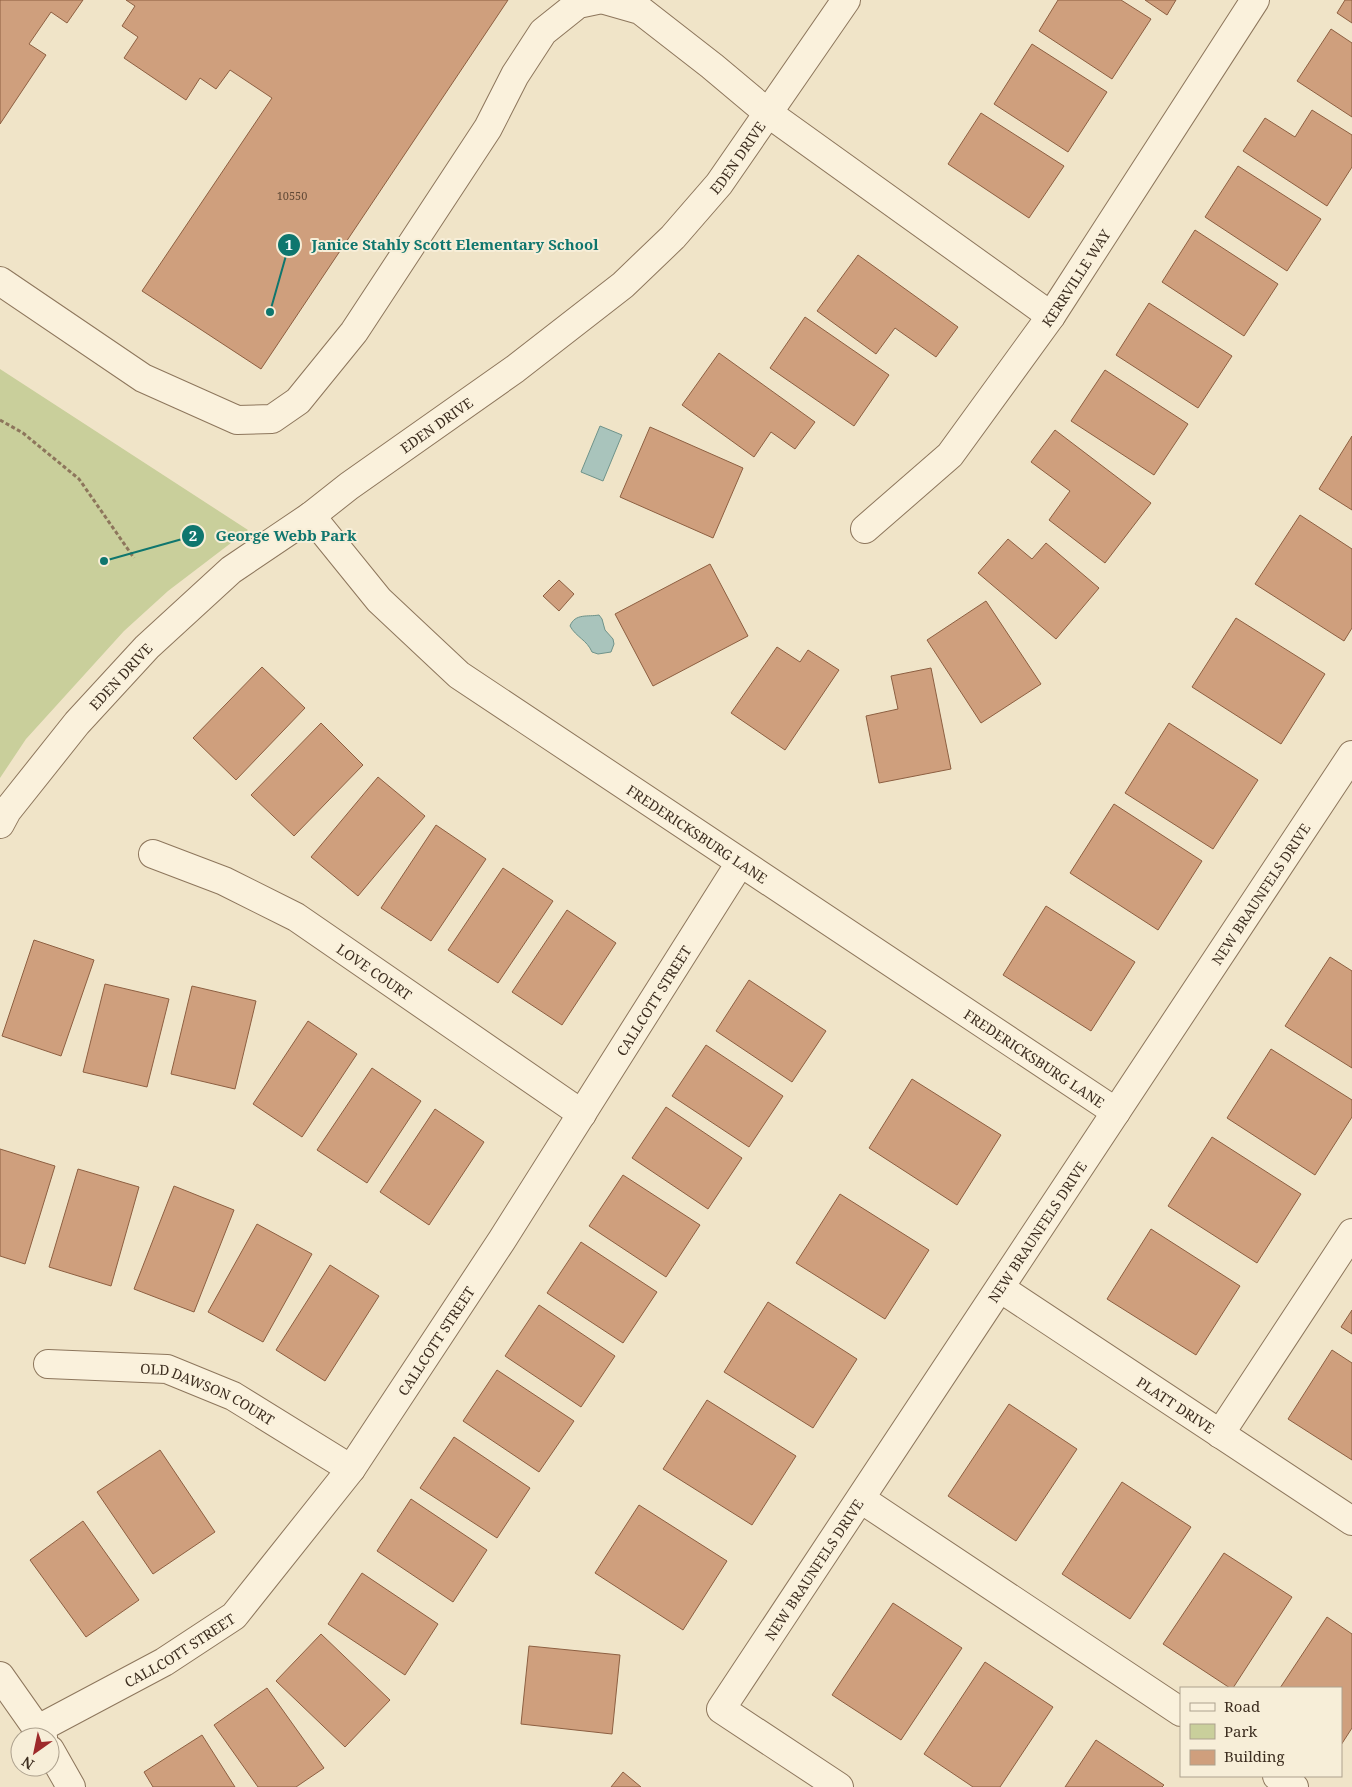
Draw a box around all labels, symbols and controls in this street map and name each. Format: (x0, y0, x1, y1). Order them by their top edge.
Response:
street label: EDEN DRIVE (705, 117, 769, 198)
house number: 10550 (277, 188, 307, 203)
street label: KERRVILLE WAY (1037, 225, 1114, 330)
callout: Janice Stahly Scott Elementary School (276, 230, 608, 260)
text: 1 (285, 234, 293, 254)
text: Janice Stahly Scott Elementary School (311, 234, 599, 254)
street label: EDEN DRIVE (396, 392, 476, 457)
callout: George Webb Park (180, 521, 366, 551)
text: 2 (189, 525, 197, 545)
text: George Webb Park (215, 525, 357, 545)
street label: EDEN DRIVE (85, 638, 156, 714)
street label: FREDERICKSBURG LANE (623, 780, 772, 887)
street label: NEW BRAUNFELS DRIVE (1207, 819, 1314, 968)
street label: LOVE COURT (333, 939, 416, 1004)
street label: CALLCOTT STREET (611, 941, 695, 1059)
street label: FREDERICKSBURG LANE (961, 1004, 1109, 1112)
street label: NEW BRAUNFELS DRIVE (983, 1157, 1091, 1306)
street label: CALLCOTT STREET (393, 1282, 479, 1399)
street label: OLD DAWSON COURT (140, 1358, 279, 1429)
street label: PLATT DRIVE (1133, 1372, 1219, 1437)
street label: NEW BRAUNFELS DRIVE (760, 1495, 867, 1644)
street label: CALLCOTT STREET (121, 1608, 239, 1691)
legend (1180, 1687, 1342, 1777)
text: Road (1224, 1696, 1260, 1716)
text: Park (1224, 1721, 1258, 1741)
north arrow (10, 1727, 60, 1777)
text: Building (1224, 1746, 1285, 1766)
text: N (18, 1752, 37, 1774)

